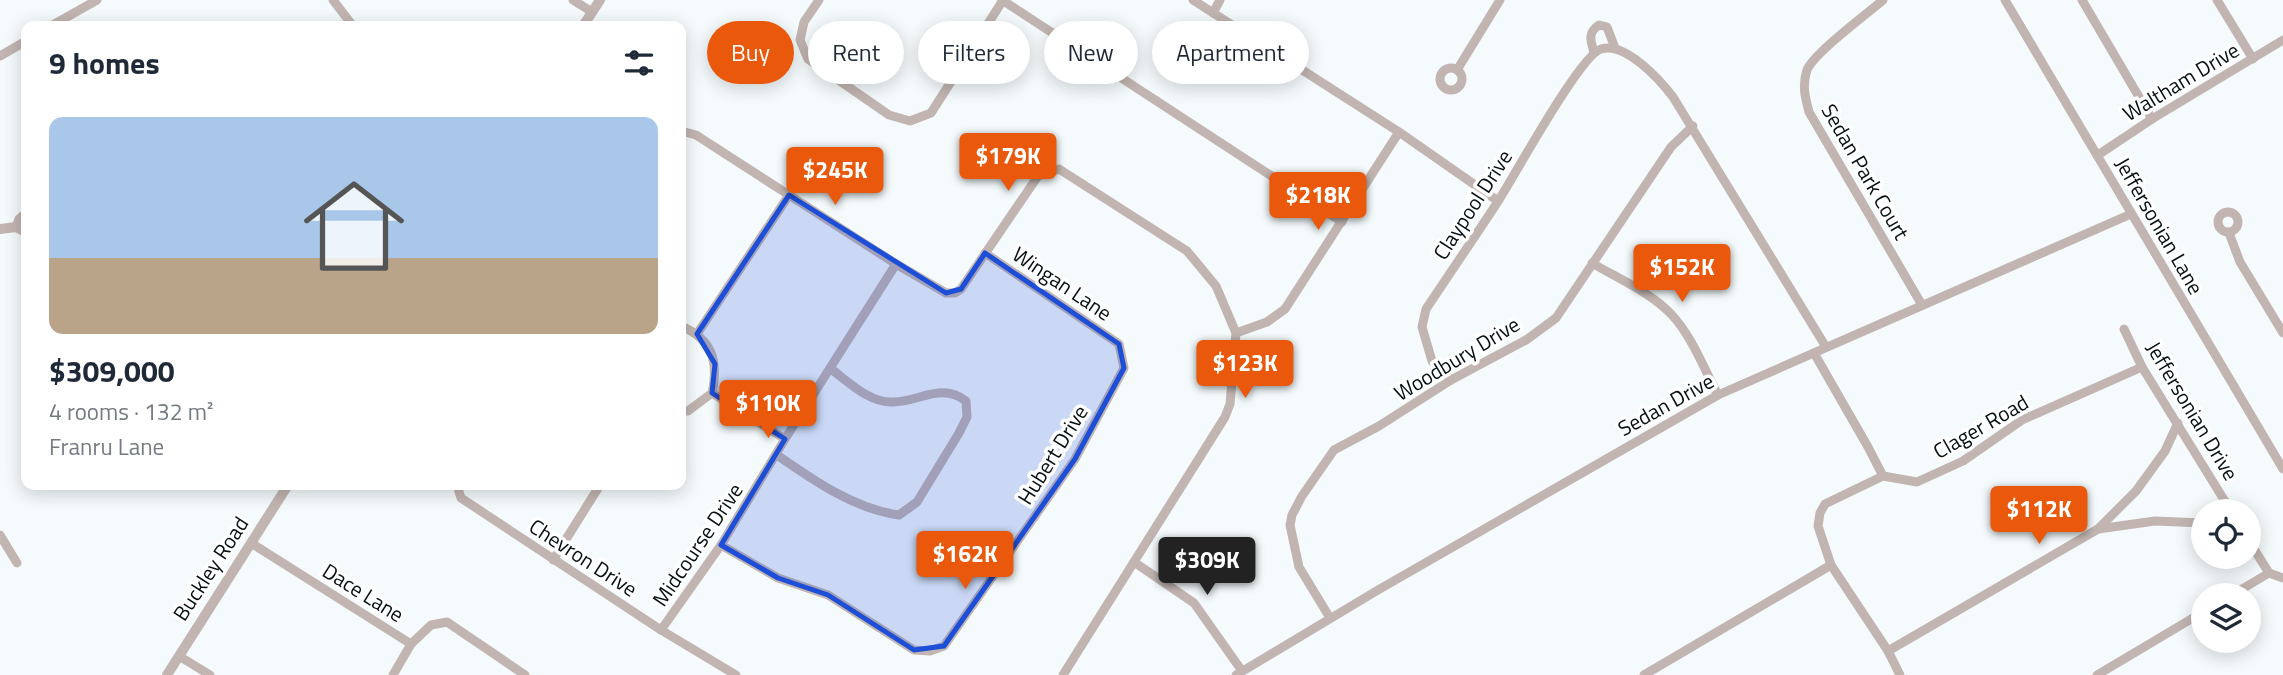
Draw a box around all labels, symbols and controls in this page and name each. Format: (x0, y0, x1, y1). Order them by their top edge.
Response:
chip: Buy (707, 21, 794, 84)
chip: Rent (808, 21, 904, 84)
chip: Filters (918, 21, 1030, 84)
chip: New (1044, 21, 1138, 84)
chip: Apartment (1152, 21, 1309, 84)
street label: Waltham Drive (2116, 34, 2245, 129)
text: 9 homes (49, 40, 160, 86)
icon: filters (620, 44, 658, 82)
street label: Sedan Park Court (1814, 97, 1918, 246)
pin: $179K (959, 134, 1057, 193)
text: $179K (975, 138, 1041, 173)
street label: Claypool Drive (1425, 143, 1520, 266)
pin: $245K (786, 148, 884, 207)
street label: Jeffersonian Lane (2108, 151, 2212, 300)
text: $245K (802, 152, 868, 187)
icon: home (291, 163, 417, 289)
pin: $218K (1269, 173, 1367, 232)
text: $218K (1285, 177, 1351, 212)
street label: Wingan Lane (1006, 238, 1119, 328)
pin: $152K (1633, 244, 1731, 304)
text: $152K (1649, 249, 1715, 284)
street label: Woodbury Drive (1388, 308, 1525, 408)
street label: Jeffersonian Drive (2139, 335, 2247, 486)
pin: $123K (1196, 340, 1294, 400)
text: $123K (1212, 345, 1278, 380)
text: $309,000 (49, 348, 175, 394)
street label: Sedan Drive (1612, 365, 1719, 444)
pin: $110K (719, 380, 817, 440)
text: $110K (735, 385, 801, 420)
street label: Clager Road (1927, 386, 2034, 466)
text: 4 rooms · 132 m² (49, 394, 213, 429)
street label: Hubert Drive (1009, 398, 1095, 511)
text: Franru Lane (49, 429, 164, 464)
street label: Midcourse Drive (644, 476, 750, 613)
pin: $112K (1990, 486, 2088, 546)
text: $112K (2006, 491, 2072, 526)
map controls (2191, 499, 2261, 653)
button: locate (2191, 499, 2261, 569)
street label: Buckley Road (164, 510, 256, 627)
street label: Chevron Drive (523, 510, 644, 604)
pin: $162K (916, 532, 1014, 591)
text: $162K (932, 536, 998, 571)
pin: $309K (1158, 538, 1256, 597)
text: $309K (1174, 542, 1240, 577)
street label: Dace Lane (317, 555, 411, 630)
button: layers (2191, 583, 2261, 653)

